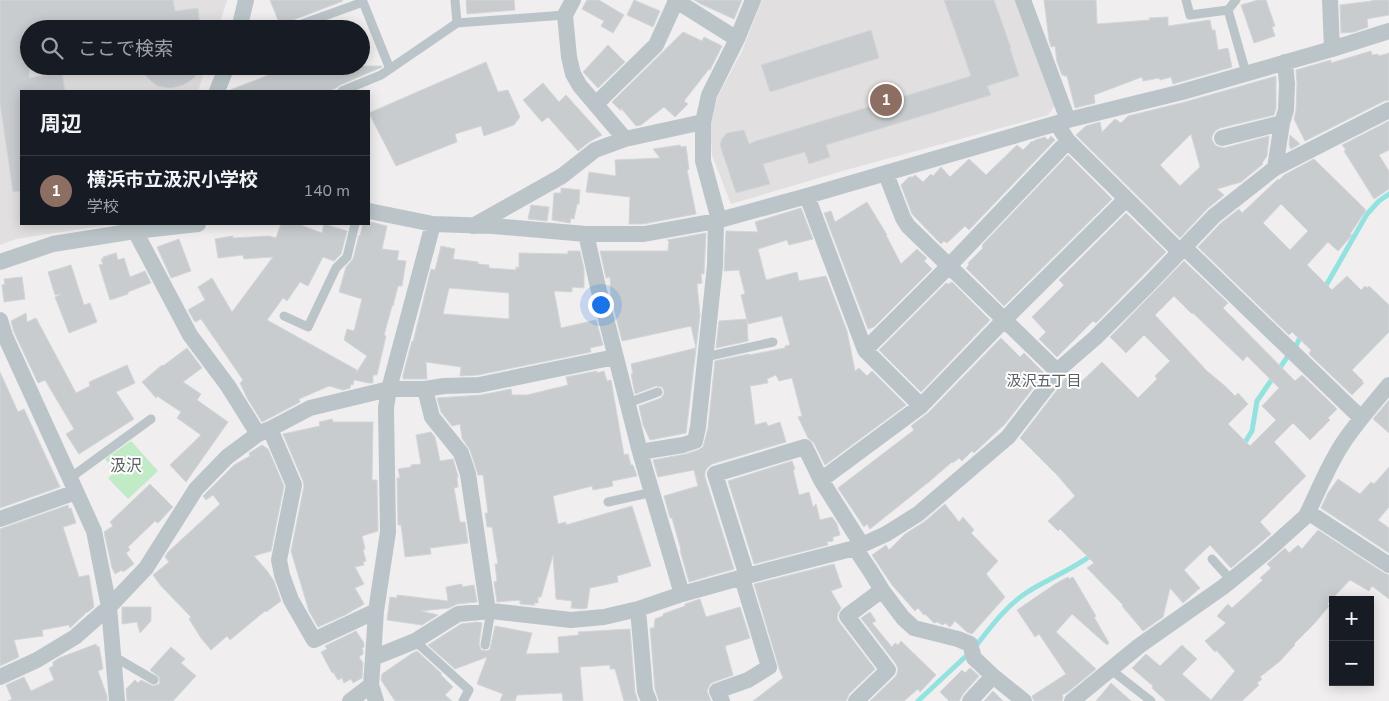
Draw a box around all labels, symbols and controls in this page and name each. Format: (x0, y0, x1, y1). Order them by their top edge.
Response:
search box (20, 20, 370, 75)
icon: search (38, 34, 66, 62)
text: ここで検索 (78, 36, 173, 62)
pin: 1 (870, 81, 902, 119)
text: 周辺 (40, 110, 82, 138)
text: 横浜市立汲沢小学校 (87, 167, 258, 193)
text: 1 (51, 180, 61, 202)
text: 140 m (303, 180, 350, 202)
text: 学校 (87, 196, 119, 218)
your location (588, 292, 614, 318)
district label: 汲沢五丁目 (1006, 371, 1082, 391)
district label: 汲沢 (110, 455, 142, 477)
map controls (1329, 596, 1374, 686)
button: + (1329, 596, 1374, 641)
button: − (1329, 641, 1374, 686)

